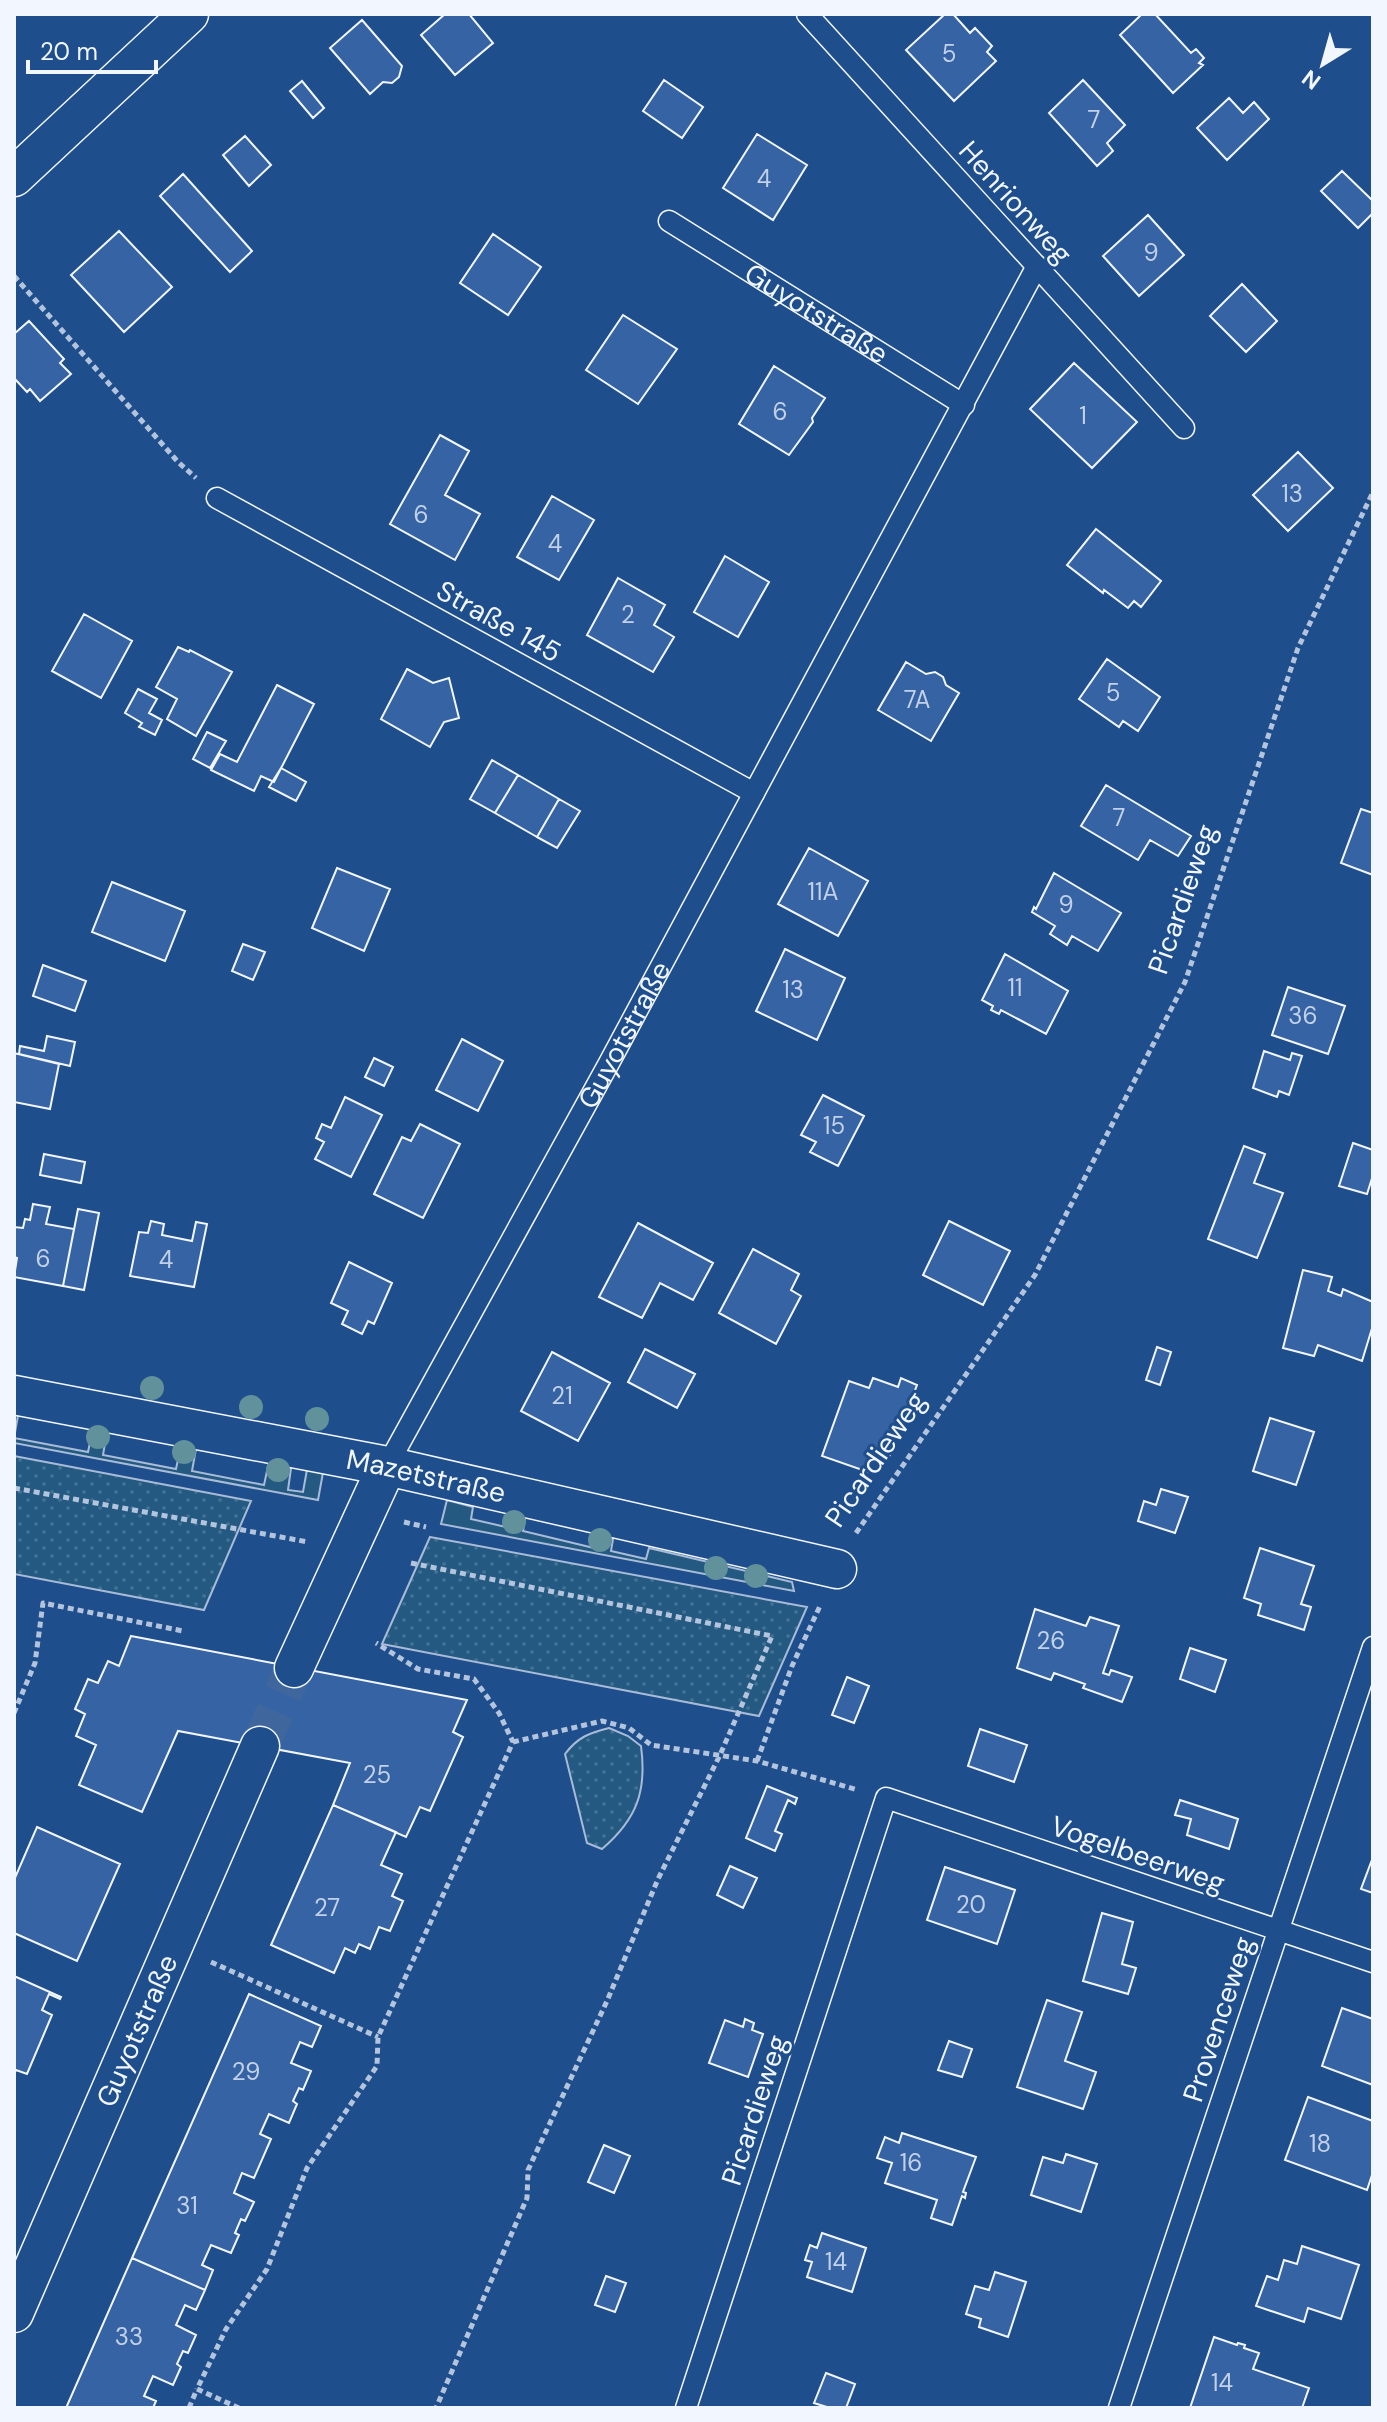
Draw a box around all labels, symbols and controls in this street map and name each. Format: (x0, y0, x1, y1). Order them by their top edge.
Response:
scale bar (28, 24, 156, 74)
north arrow (1283, 24, 1363, 104)
text: 20 m (40, 36, 98, 67)
house number: 5 (942, 38, 956, 69)
text: N (1296, 63, 1326, 96)
house number: 7 (1088, 104, 1100, 135)
street label: Henrionweg (951, 133, 1081, 272)
house number: 4 (757, 163, 771, 194)
house number: 9 (1143, 237, 1159, 268)
street label: Guyotstraße (738, 255, 895, 372)
house number: 6 (772, 396, 788, 427)
house number: 1 (1079, 400, 1087, 431)
house number: 13 (1281, 478, 1303, 509)
house number: 6 (413, 499, 429, 530)
house number: 4 (548, 528, 562, 559)
street label: Straße 145 (430, 572, 568, 671)
house number: 2 (621, 599, 635, 630)
house number: 5 (1106, 677, 1120, 708)
house number: 7A (904, 684, 930, 715)
house number: 7 (1113, 802, 1125, 833)
street label: Picardieweg (1140, 819, 1225, 979)
house number: 11A (808, 876, 839, 907)
house number: 9 (1058, 889, 1074, 920)
street label: Guyotstraße (569, 955, 679, 1115)
house number: 11 (1008, 972, 1022, 1003)
house number: 13 (782, 974, 804, 1005)
house number: 36 (1288, 1000, 1318, 1031)
house number: 15 (823, 1110, 845, 1141)
house number: 6 (35, 1243, 51, 1274)
house number: 4 (159, 1244, 173, 1275)
house number: 21 (551, 1380, 573, 1411)
street label: Picardieweg (816, 1384, 934, 1534)
street label: Mazetstraße (343, 1441, 509, 1512)
house number: 26 (1037, 1625, 1065, 1656)
house number: 25 (363, 1759, 391, 1790)
street label: Vogelbeerweg (1046, 1807, 1230, 1902)
house number: 20 (956, 1889, 986, 1920)
house number: 27 (314, 1892, 340, 1923)
street label: Provenceweg (1174, 1932, 1263, 2106)
street label: Guyotstraße (88, 1949, 186, 2113)
street label: Picardieweg (713, 2030, 796, 2190)
house number: 29 (232, 2056, 260, 2087)
house number: 18 (1309, 2128, 1331, 2159)
house number: 16 (900, 2147, 922, 2178)
house number: 31 (176, 2190, 198, 2221)
house number: 14 (825, 2246, 847, 2277)
house number: 33 (115, 2321, 143, 2352)
house number: 14 (1211, 2367, 1233, 2398)

